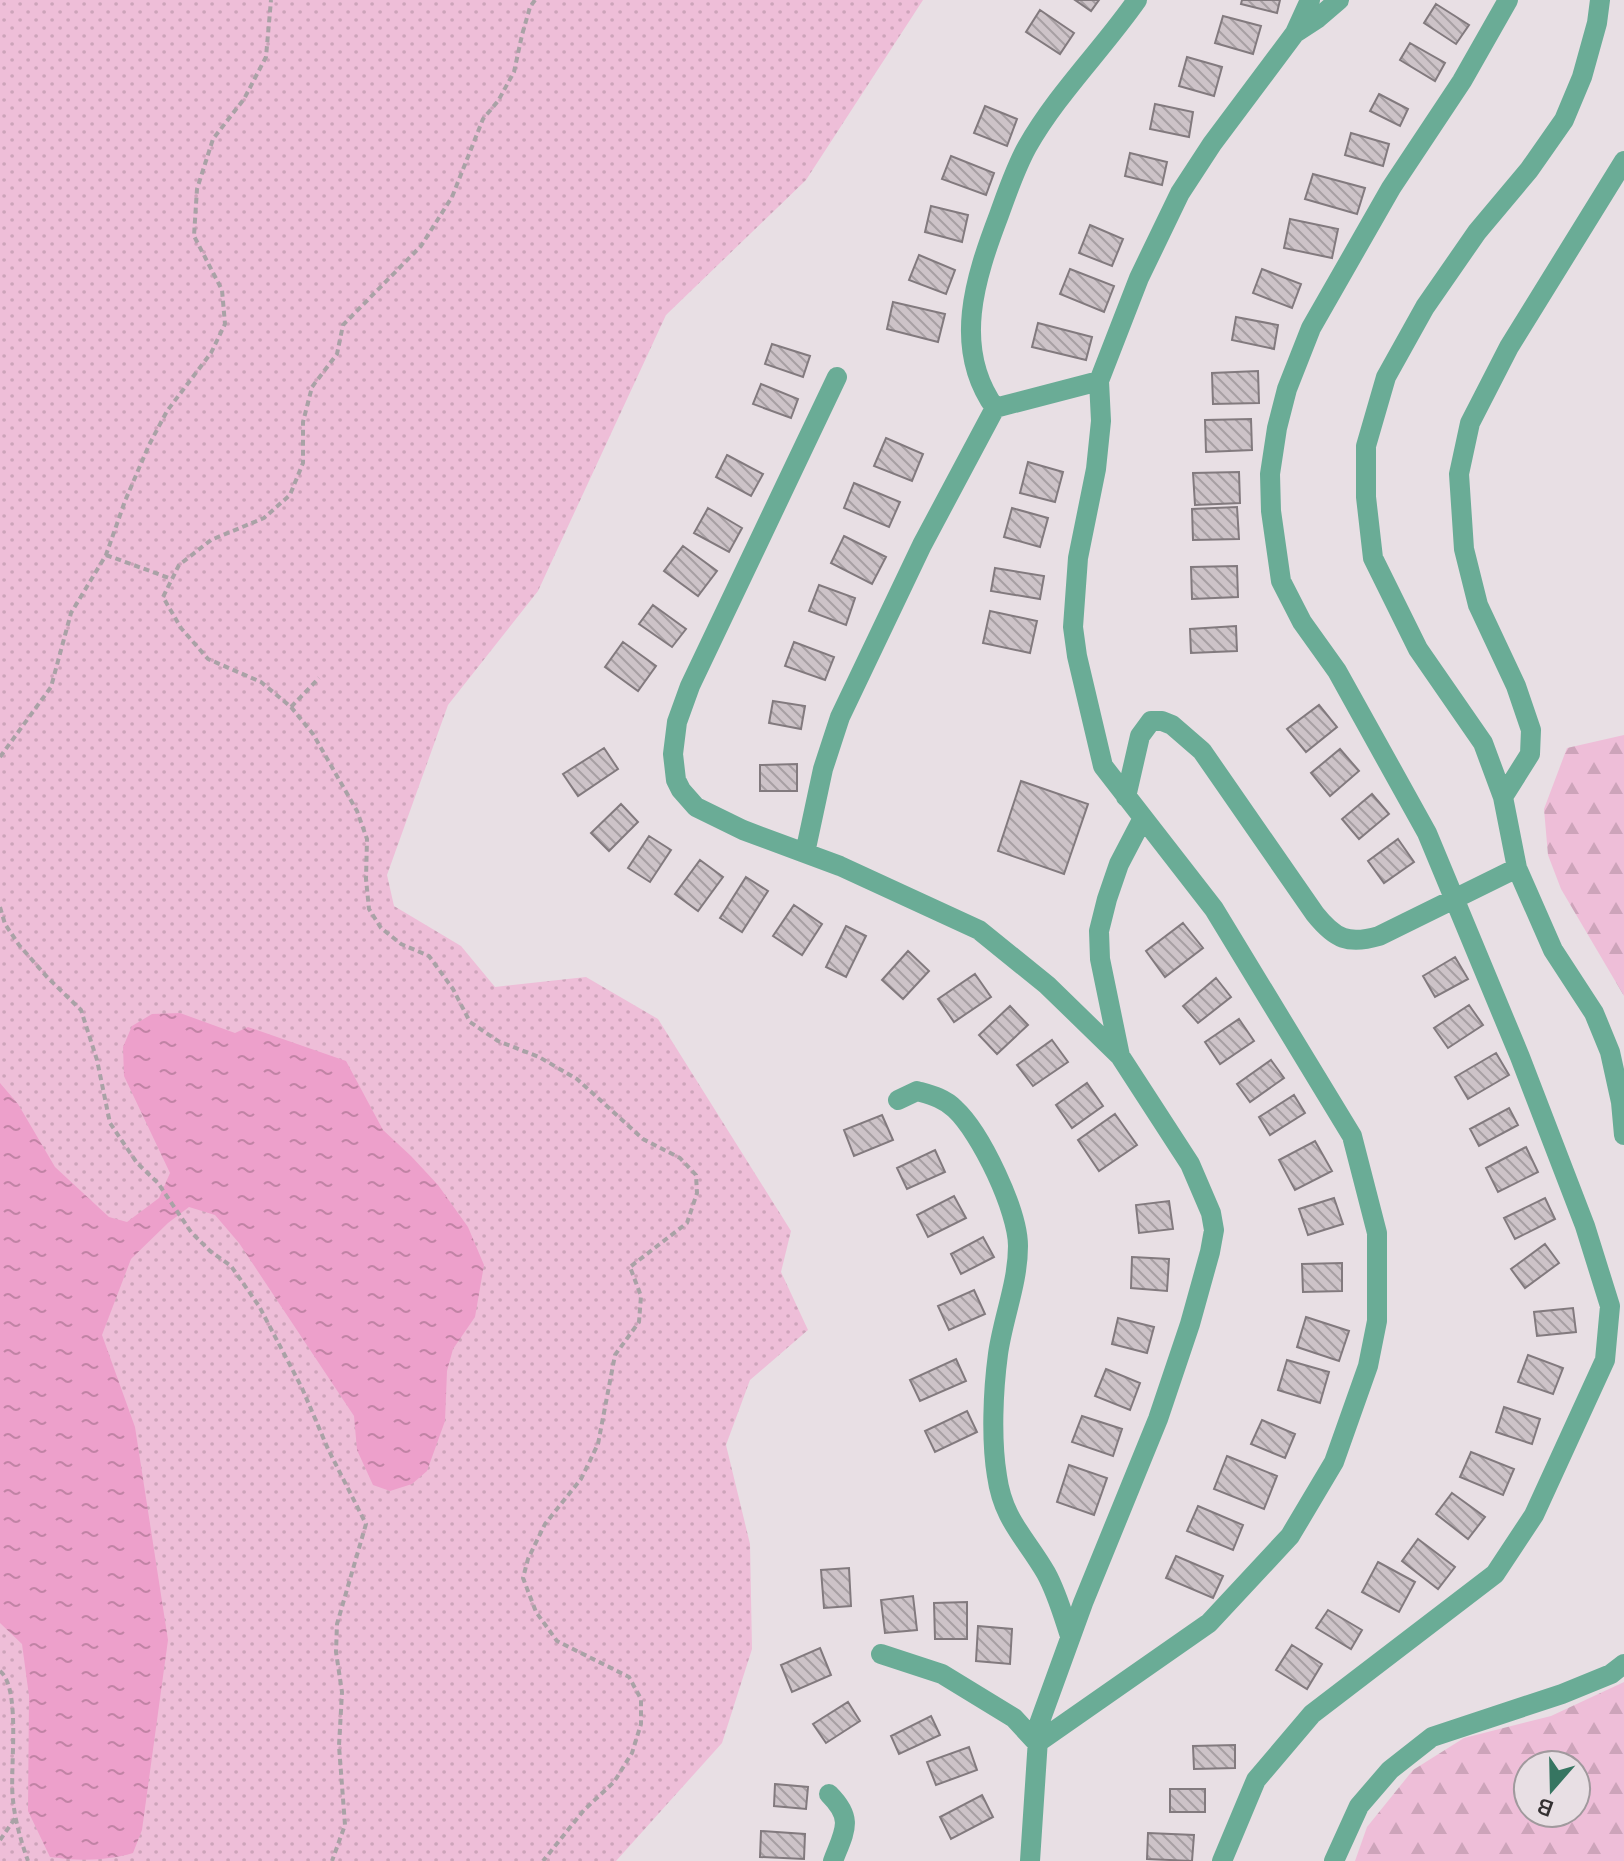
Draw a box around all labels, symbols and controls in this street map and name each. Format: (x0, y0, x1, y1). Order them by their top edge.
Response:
north arrow (1512, 1749, 1592, 1829)
text: B (1533, 1790, 1558, 1824)

